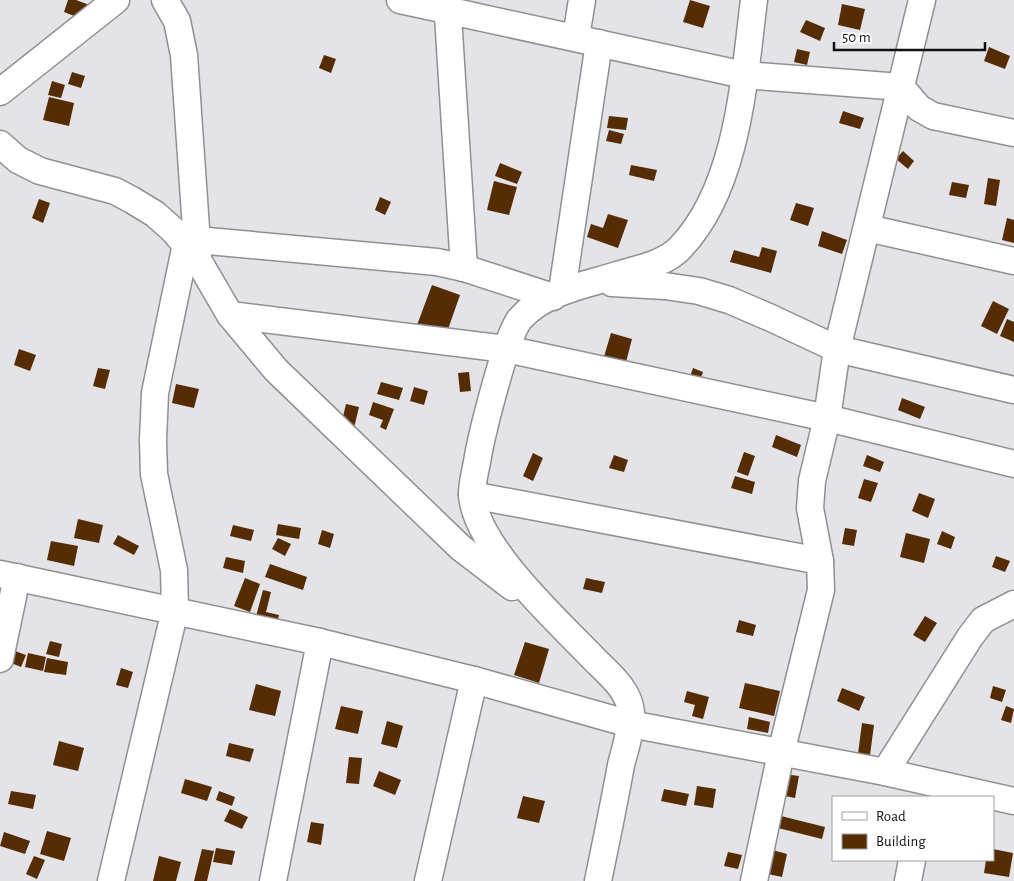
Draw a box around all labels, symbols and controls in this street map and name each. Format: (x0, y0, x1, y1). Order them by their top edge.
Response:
scale bar (834, 20, 985, 52)
text: 50 m (842, 30, 871, 45)
legend (832, 796, 994, 861)
text: Road (876, 809, 906, 824)
text: Building (876, 834, 926, 849)

